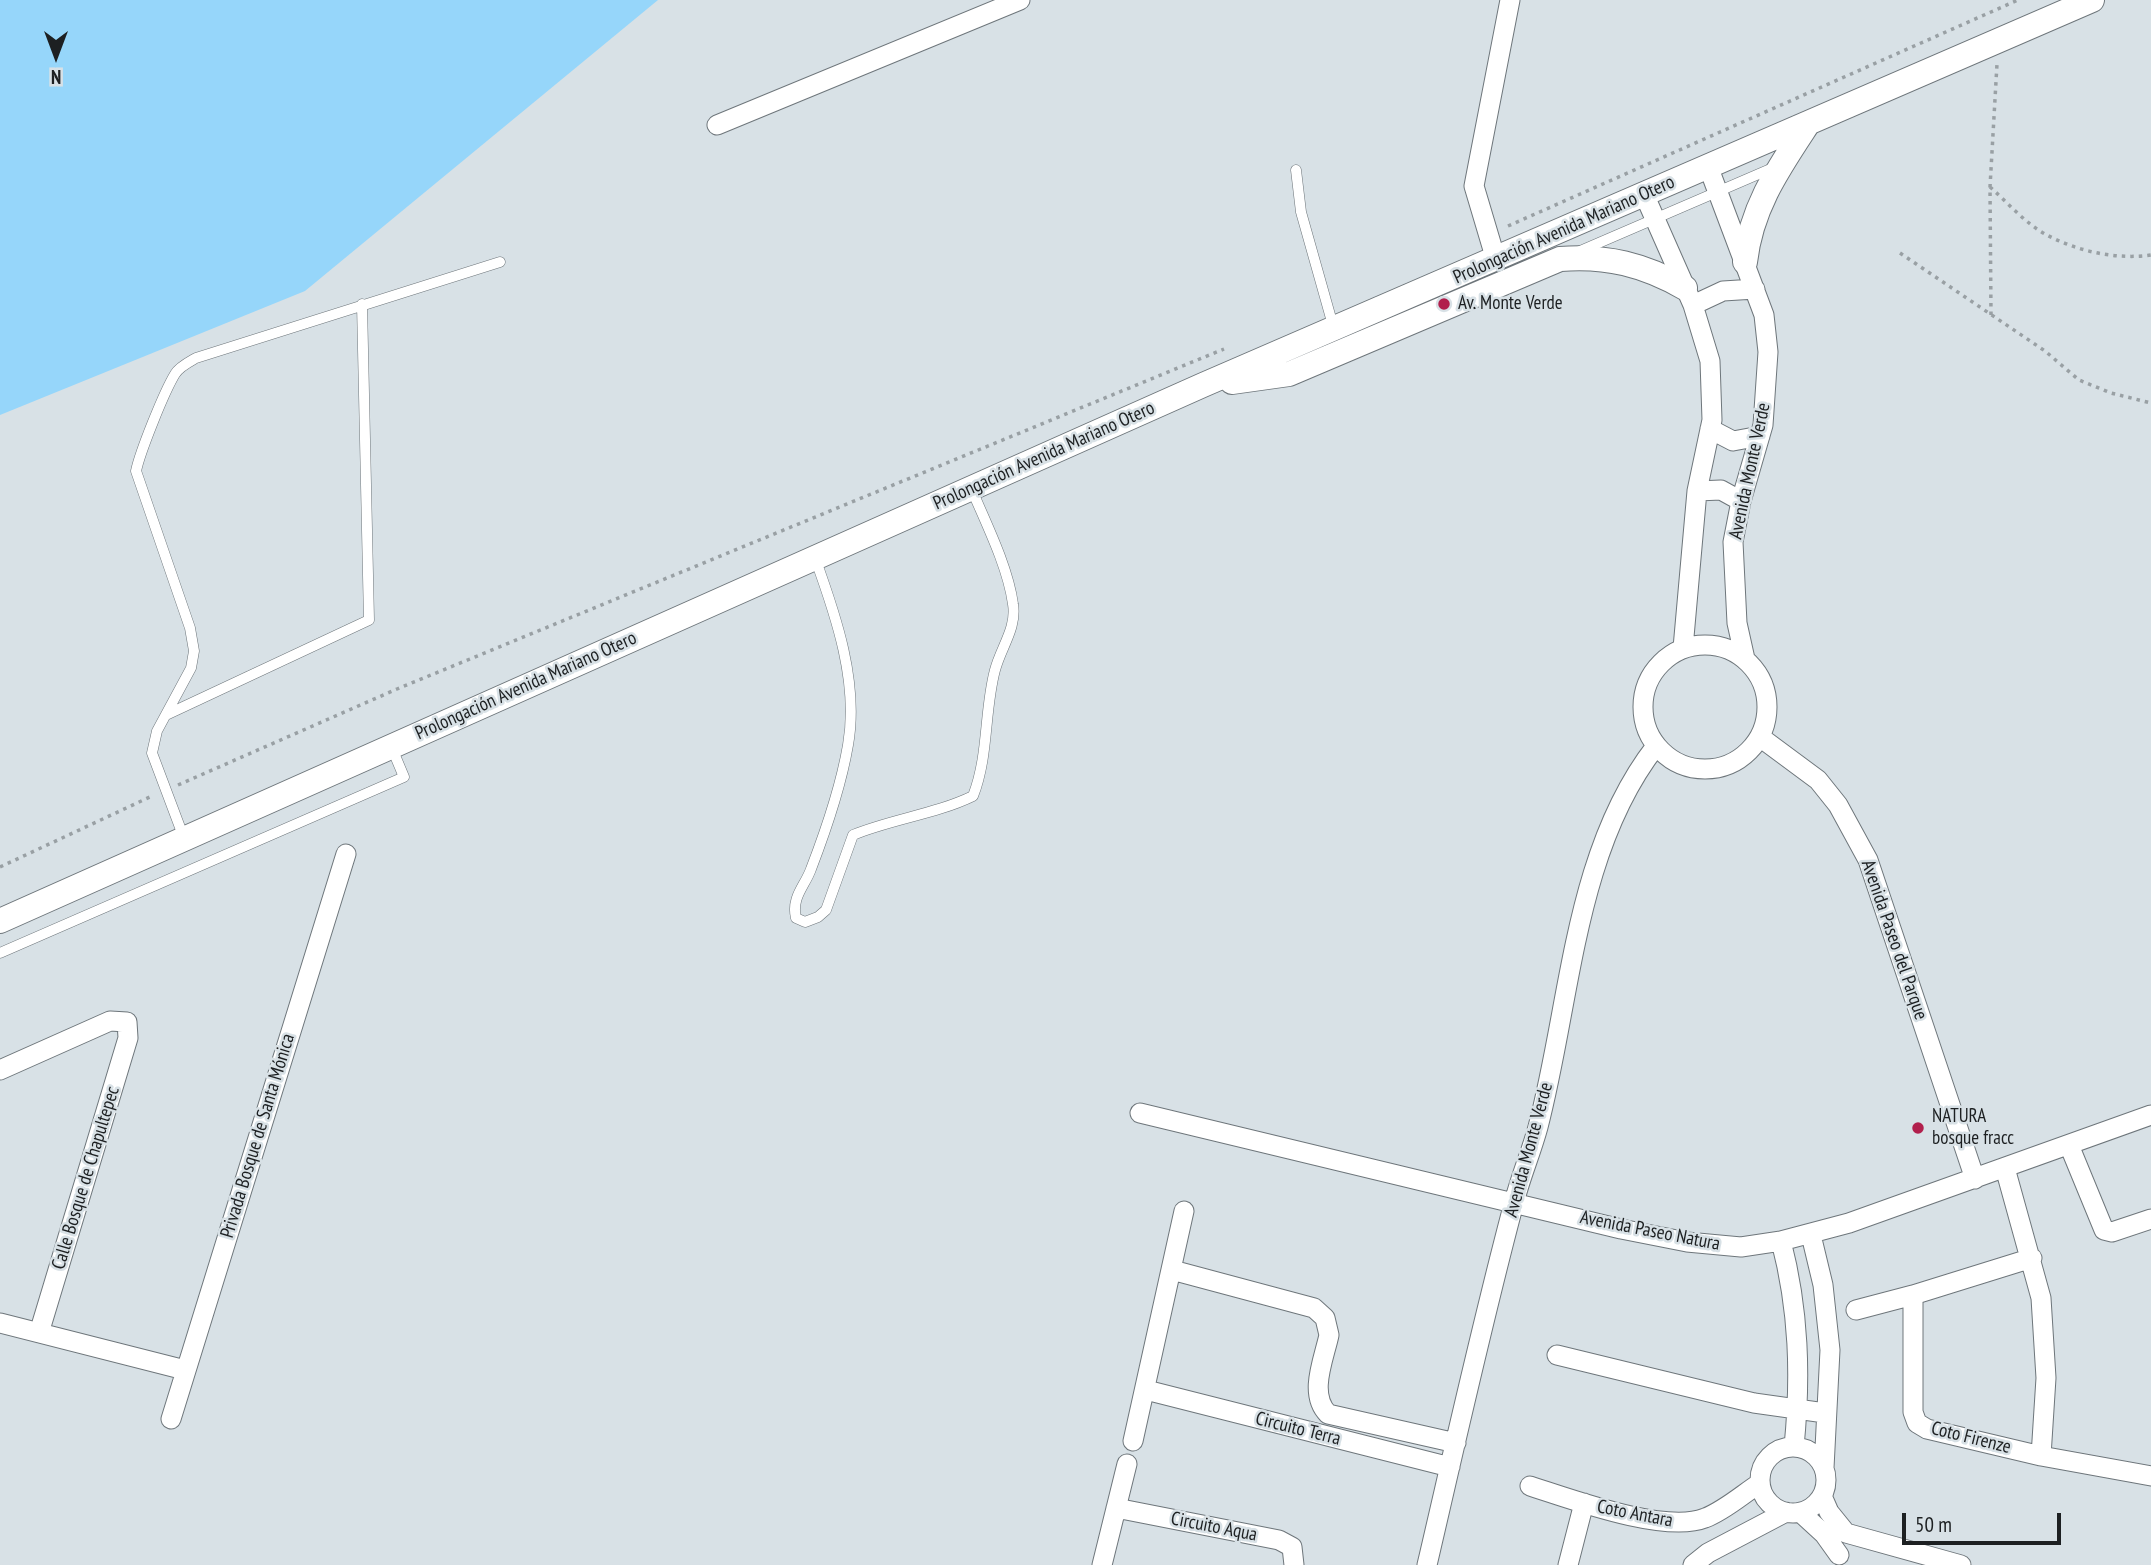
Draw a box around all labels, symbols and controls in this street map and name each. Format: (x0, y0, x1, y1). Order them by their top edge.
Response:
north arrow (21, 21, 91, 91)
text: N (51, 65, 61, 89)
street label: Prolongación Avenida Mariano Otero (1450, 171, 1678, 289)
place label: Av. Monte Verde (1458, 293, 1563, 315)
marker: Av. Monte Verde (1436, 296, 1452, 312)
street label: Prolongación Avenida Mariano Otero (930, 397, 1158, 515)
street label: Avenida Monte Verde (1724, 401, 1776, 541)
street label: Prolongación Avenida Mariano Otero (412, 627, 640, 745)
street label: Avenida Paseo del Parque (1856, 857, 1932, 1023)
street label: Privada Bosque de Santa Mónica (216, 1031, 300, 1241)
street label: Avenida Monte Verde (1500, 1080, 1558, 1220)
street label: Calle Bosque de Chapultepec (47, 1084, 125, 1272)
place label: NATURA bosque fracc (1932, 1106, 2014, 1150)
marker: NATURA bosque fracc (1910, 1120, 1926, 1136)
street label: Avenida Paseo Natura (1578, 1206, 1722, 1256)
street label: Circuito Terra (1253, 1407, 1343, 1451)
street label: Coto Firenze (1929, 1417, 2013, 1459)
street label: Coto Antara (1595, 1495, 1675, 1533)
scale bar (1906, 1498, 2065, 1542)
street label: Circuito Aqua (1169, 1507, 1259, 1547)
text: 50 m (1915, 1511, 1952, 1538)

